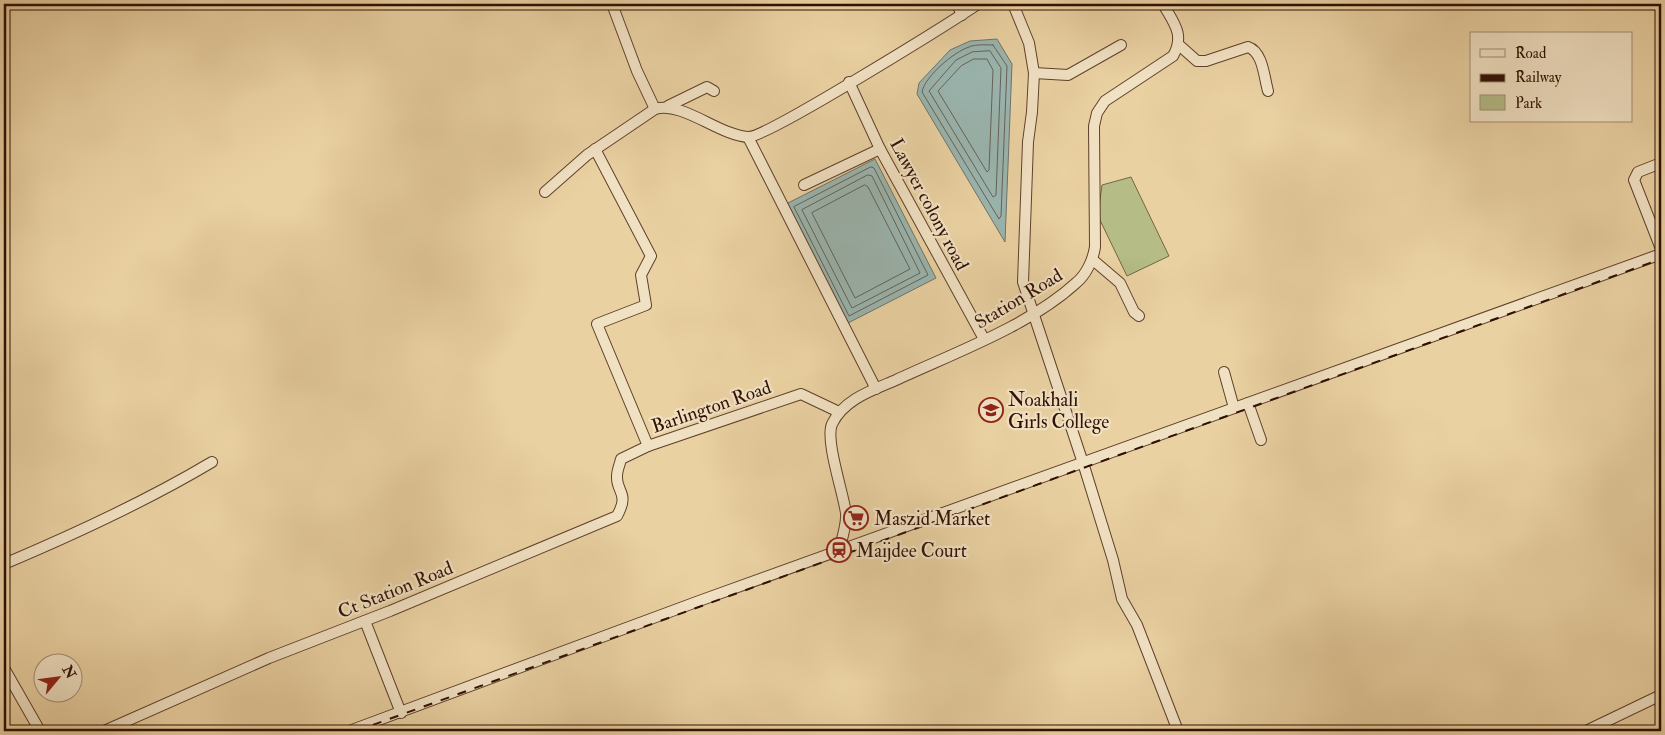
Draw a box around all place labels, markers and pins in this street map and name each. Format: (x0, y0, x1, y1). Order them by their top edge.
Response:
place label: Noakhali Girls College (1008, 388, 1109, 434)
school or university icon: Noakhali Girls College (978, 397, 1004, 423)
supermarket icon: Maszid Market (843, 505, 869, 531)
place label: Maszid Market (874, 507, 990, 531)
station icon: Maijdee Court (826, 537, 852, 563)
place label: Maijdee Court (856, 539, 967, 563)

